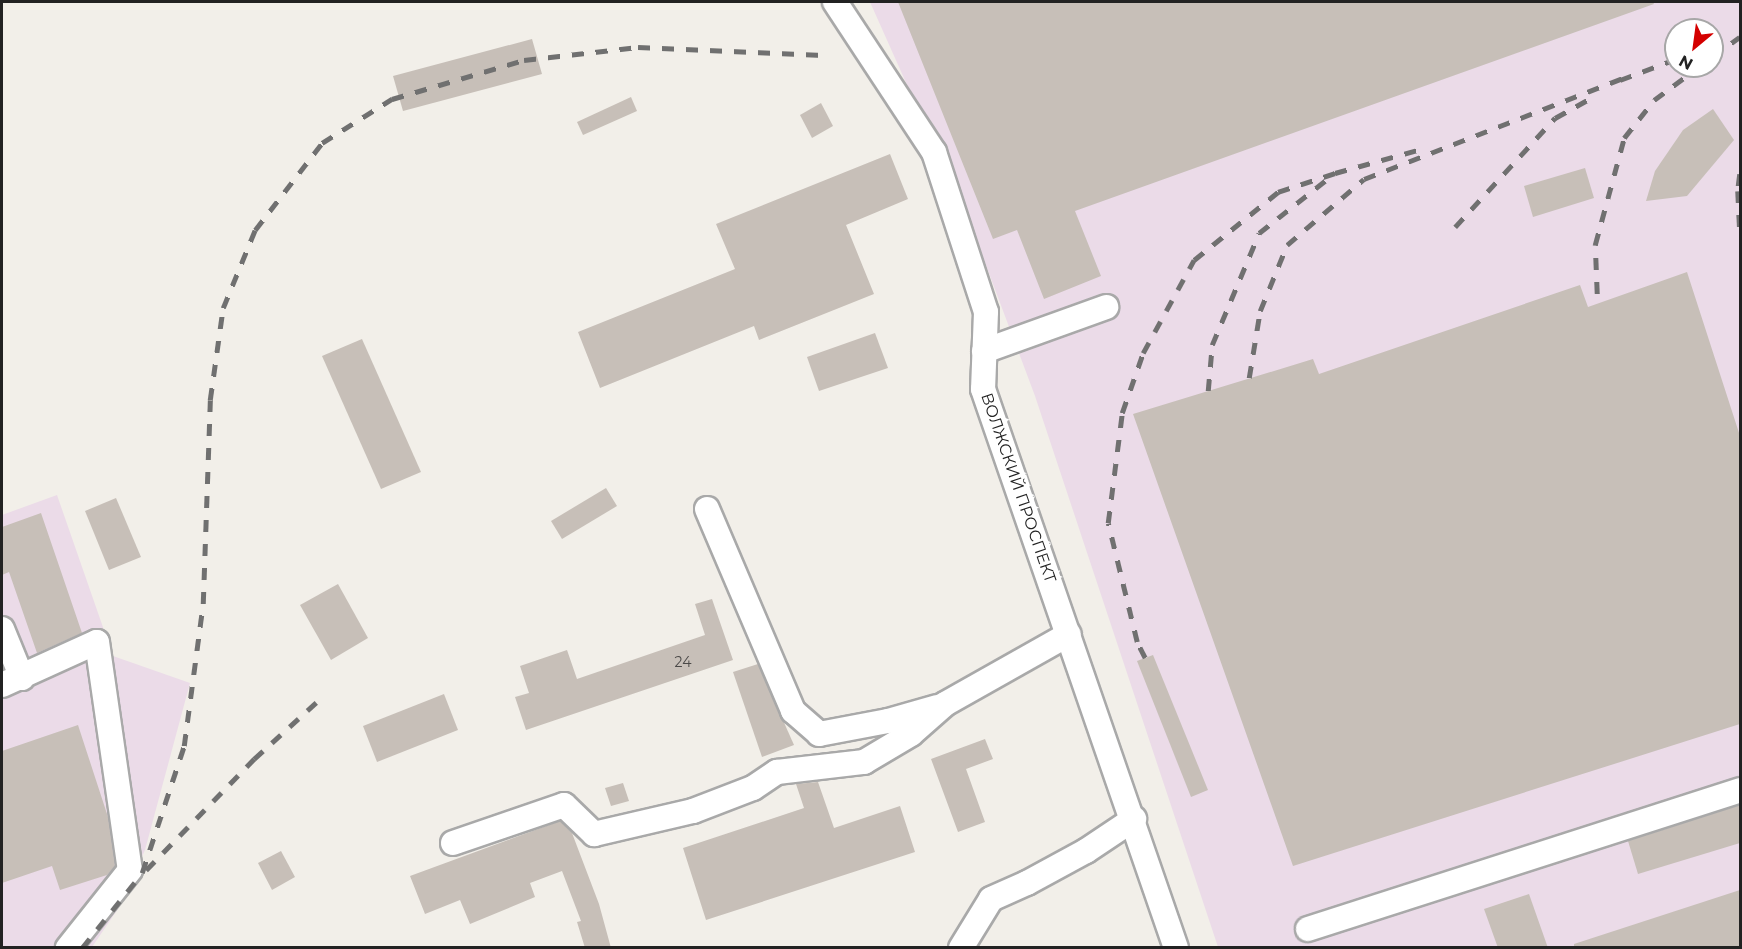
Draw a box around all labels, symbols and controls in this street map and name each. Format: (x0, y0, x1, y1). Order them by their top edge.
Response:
north arrow (1664, 18, 1724, 78)
text: N (1676, 51, 1696, 74)
street label: ВОЛЖСКИЙ ПРОСПЕКТ (976, 390, 1060, 586)
house number: 24 (675, 654, 691, 670)

